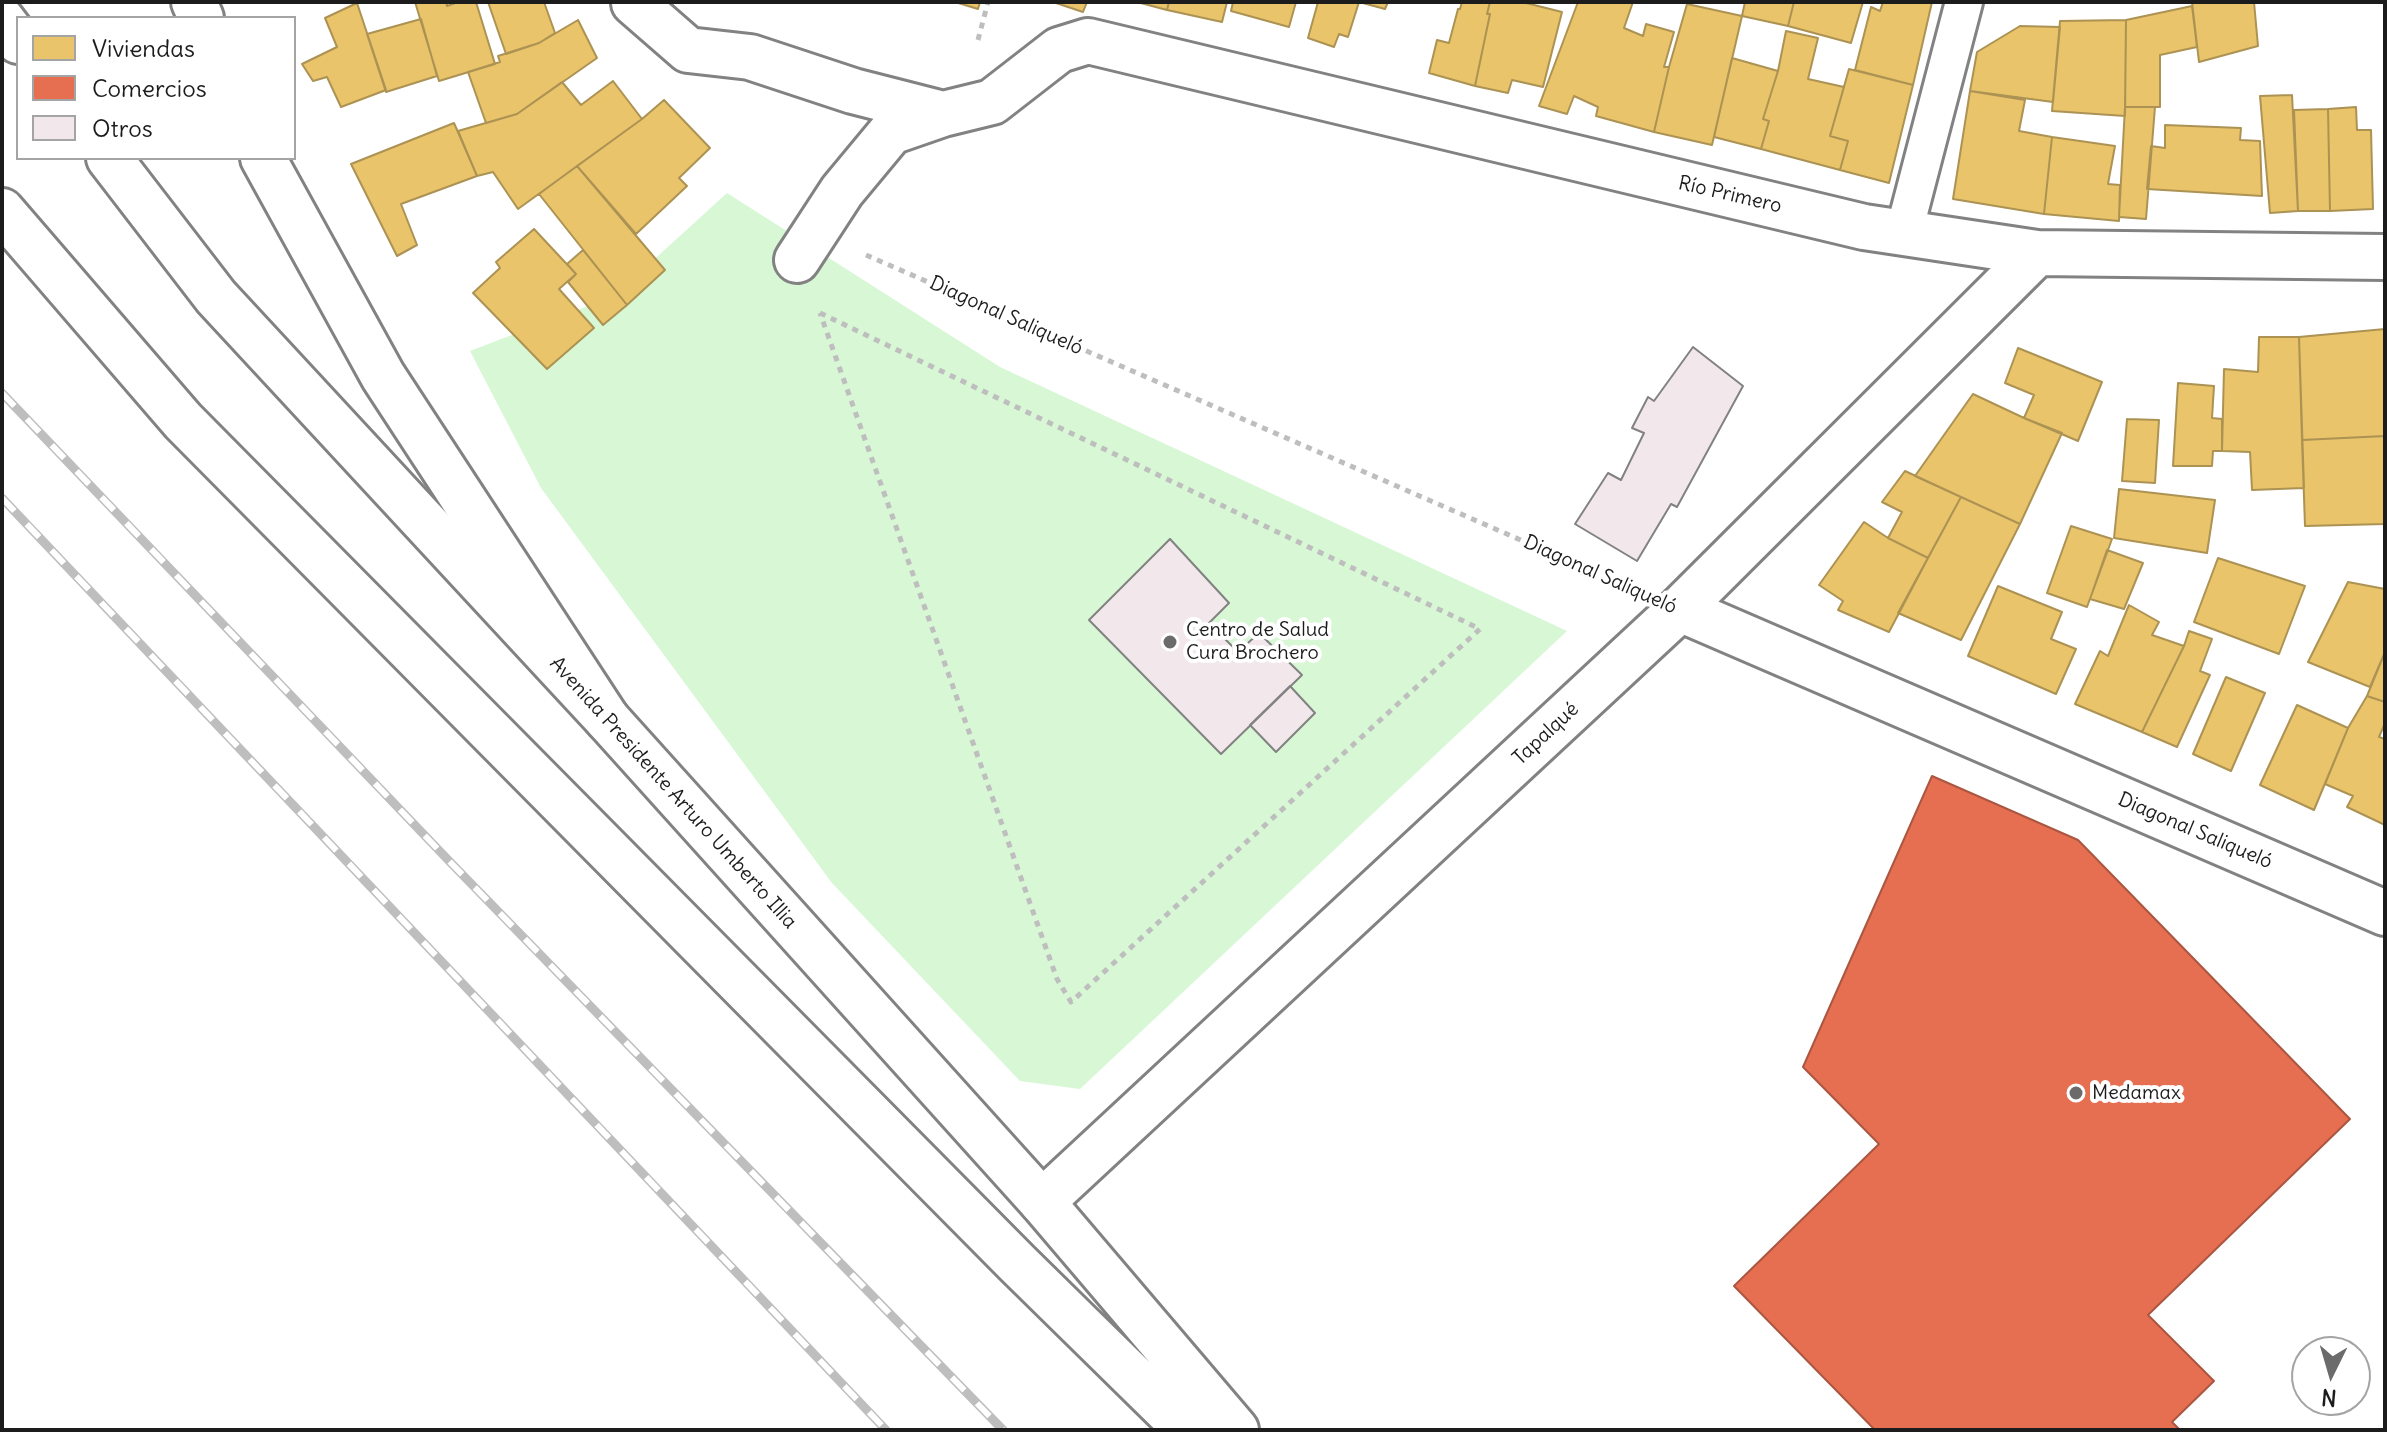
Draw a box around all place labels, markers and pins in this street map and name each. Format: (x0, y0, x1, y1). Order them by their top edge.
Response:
place label: Centro de Salud Cura Brochero (1186, 618, 1329, 665)
marker: Centro de Salud Cura Brochero (1161, 633, 1179, 651)
place label: Medamax (2092, 1081, 2181, 1105)
marker: Medamax (2067, 1084, 2085, 1102)

